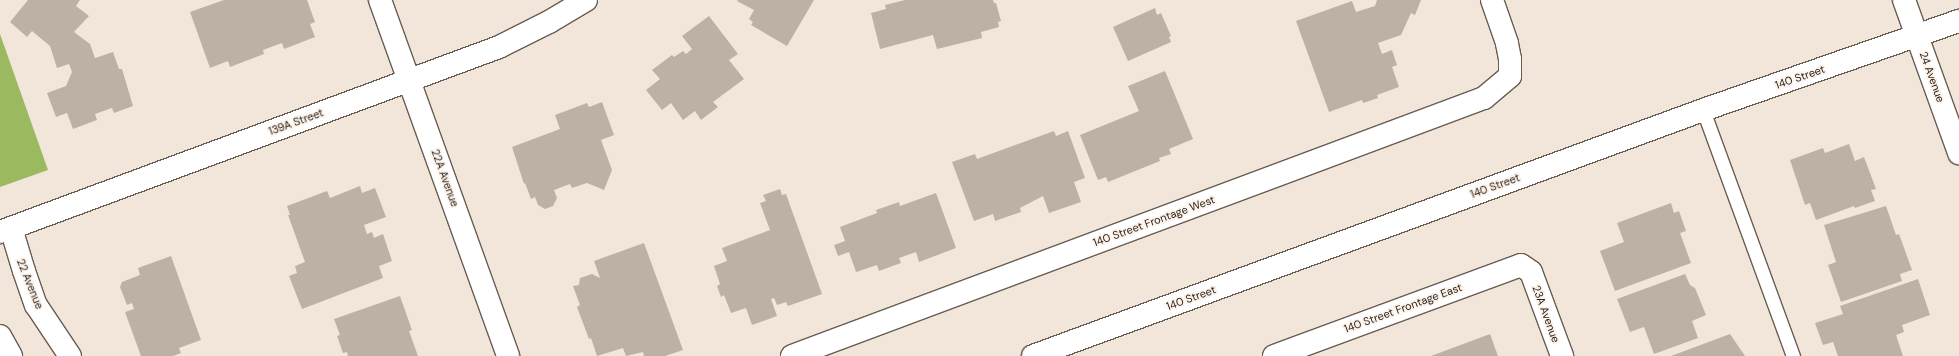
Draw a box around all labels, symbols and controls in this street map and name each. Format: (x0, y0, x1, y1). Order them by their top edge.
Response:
street label: 24 Avenue (1917, 50, 1947, 104)
street label: 140 Street (1773, 62, 1827, 92)
street label: 139A Street (267, 106, 325, 138)
street label: 22A Avenue (428, 147, 462, 209)
street label: 140 Street (1468, 171, 1522, 201)
street label: 140 Street Frontage West (1091, 193, 1217, 249)
street label: 22 Avenue (14, 257, 46, 311)
street label: 140 Street Frontage East (1342, 281, 1464, 335)
street label: 140 Street (1164, 283, 1218, 313)
street label: 23A Avenue (1530, 284, 1562, 344)

